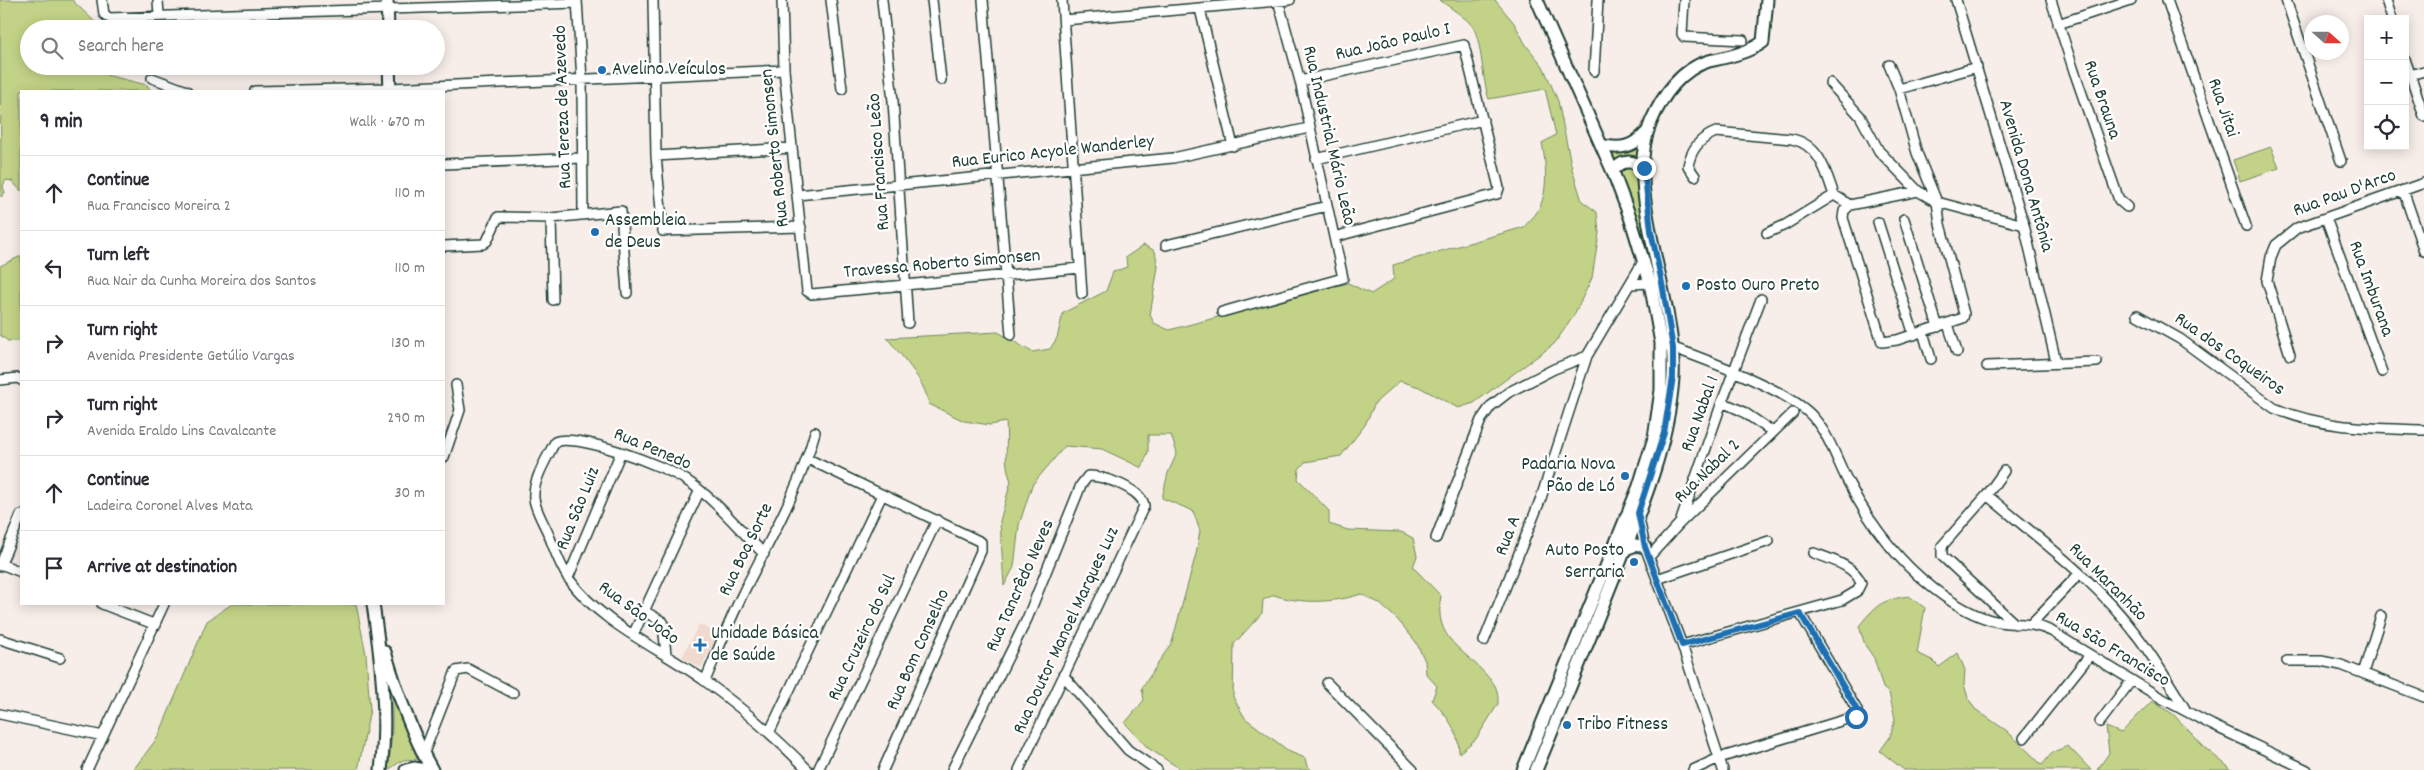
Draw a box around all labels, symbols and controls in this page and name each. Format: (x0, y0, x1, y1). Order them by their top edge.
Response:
north arrow (2304, 15, 2349, 60)
map controls (2364, 15, 2409, 150)
button: + (2364, 15, 2409, 60)
street label: Rua João Paulo I (1333, 17, 1453, 69)
search box (20, 20, 445, 75)
street label: Rua Tereza de Azevedo (548, 25, 580, 189)
icon: search (38, 34, 66, 62)
text: Search here (78, 34, 164, 61)
street label: Rua Industrial Mário Leão (1294, 43, 1362, 229)
place label: Avelino Veículos (612, 57, 726, 84)
street label: Rua Brauna (2075, 57, 2127, 144)
button: − (2364, 60, 2409, 105)
marker: Avelino Veículos (596, 64, 608, 76)
street label: Rua Roberto Simonsen (754, 67, 798, 229)
street label: Rua Jitai (2199, 75, 2245, 141)
street label: Rua Francisco Leão (862, 92, 898, 232)
street label: Avenida Dona Antônia (1990, 97, 2060, 256)
button: locate (2364, 105, 2409, 150)
text: 9 min (40, 108, 82, 138)
text: Walk · 670 m (350, 111, 425, 134)
street label: Rua Eurico Acyole Wanderley (950, 129, 1156, 177)
route end (1633, 157, 1656, 180)
street label: Rua Pau D'Arco (2290, 163, 2400, 225)
text: Continue (87, 168, 149, 195)
icon: ahead (40, 179, 68, 207)
text: 110 m (395, 182, 425, 205)
text: Rua Francisco Moreira 2 (87, 195, 231, 218)
place label: Assembleia de Deus (605, 208, 687, 257)
marker: Assembleia de Deus (589, 226, 601, 238)
street label: Rua Imburana (2340, 238, 2400, 341)
text: Turn left (87, 243, 150, 270)
street label: Travessa Roberto Simonsen (842, 243, 1042, 287)
icon: left (40, 254, 68, 282)
text: 110 m (395, 257, 425, 280)
text: Rua Nair da Cunha Moreira dos Santos (87, 270, 316, 293)
place label: Posto Ouro Preto (1696, 273, 1819, 300)
marker: Posto Ouro Preto (1680, 280, 1692, 292)
street label: Rua dos Coqueiros (2168, 307, 2290, 403)
text: Turn right (87, 318, 158, 345)
icon: right (40, 329, 68, 357)
text: 130 m (391, 332, 425, 355)
text: Avenida Presidente Getúlio Vargas (87, 345, 295, 368)
street label: Rua Nabal 1 (1675, 372, 1727, 456)
text: Turn right (87, 393, 158, 420)
icon: right (40, 404, 68, 432)
text: 290 m (387, 407, 425, 430)
text: Avenida Eraldo Lins Cavalcante (87, 420, 276, 443)
street label: Rua Penedo (609, 422, 695, 478)
street label: Rua Nabal 2 (1669, 433, 1747, 511)
place label: Padaria Nova Pão de Ló (1521, 452, 1616, 501)
street label: Rua São Luiz (550, 463, 608, 555)
text: Continue (87, 468, 149, 495)
marker: Padaria Nova Pão de Ló (1619, 470, 1631, 482)
icon: ahead (40, 479, 68, 507)
text: 30 m (395, 482, 425, 505)
text: Ladeira Coronel Alves Mata (87, 495, 253, 518)
street label: Rua Boa Sorte (713, 499, 781, 601)
street label: Rua A (1489, 512, 1529, 560)
street label: Rua Tancrêdo Neves (980, 515, 1062, 657)
street label: Rua Doutor Manoel Marques Luz (1007, 523, 1127, 739)
street label: Rua Maranhão (2061, 537, 2153, 629)
place label: Auto Posto Serraria (1545, 538, 1625, 587)
icon: arrive (40, 554, 68, 582)
text: Arrive at destination (87, 555, 237, 582)
marker: Auto Posto Serraria (1628, 556, 1640, 568)
street label: Rua Cruzeiro do Sul (822, 570, 904, 706)
street label: Rua São João (592, 575, 684, 653)
street label: Rua Bom Conselho (880, 585, 958, 715)
street label: Rua São Francisco (2049, 605, 2175, 695)
place label: Unidade Básica de Saúde (711, 621, 819, 670)
marker: Unidade Básica de Saúde (693, 638, 707, 652)
route start (1845, 706, 1868, 729)
place label: Tribo Fitness (1577, 712, 1668, 739)
marker: Tribo Fitness (1561, 719, 1573, 731)

